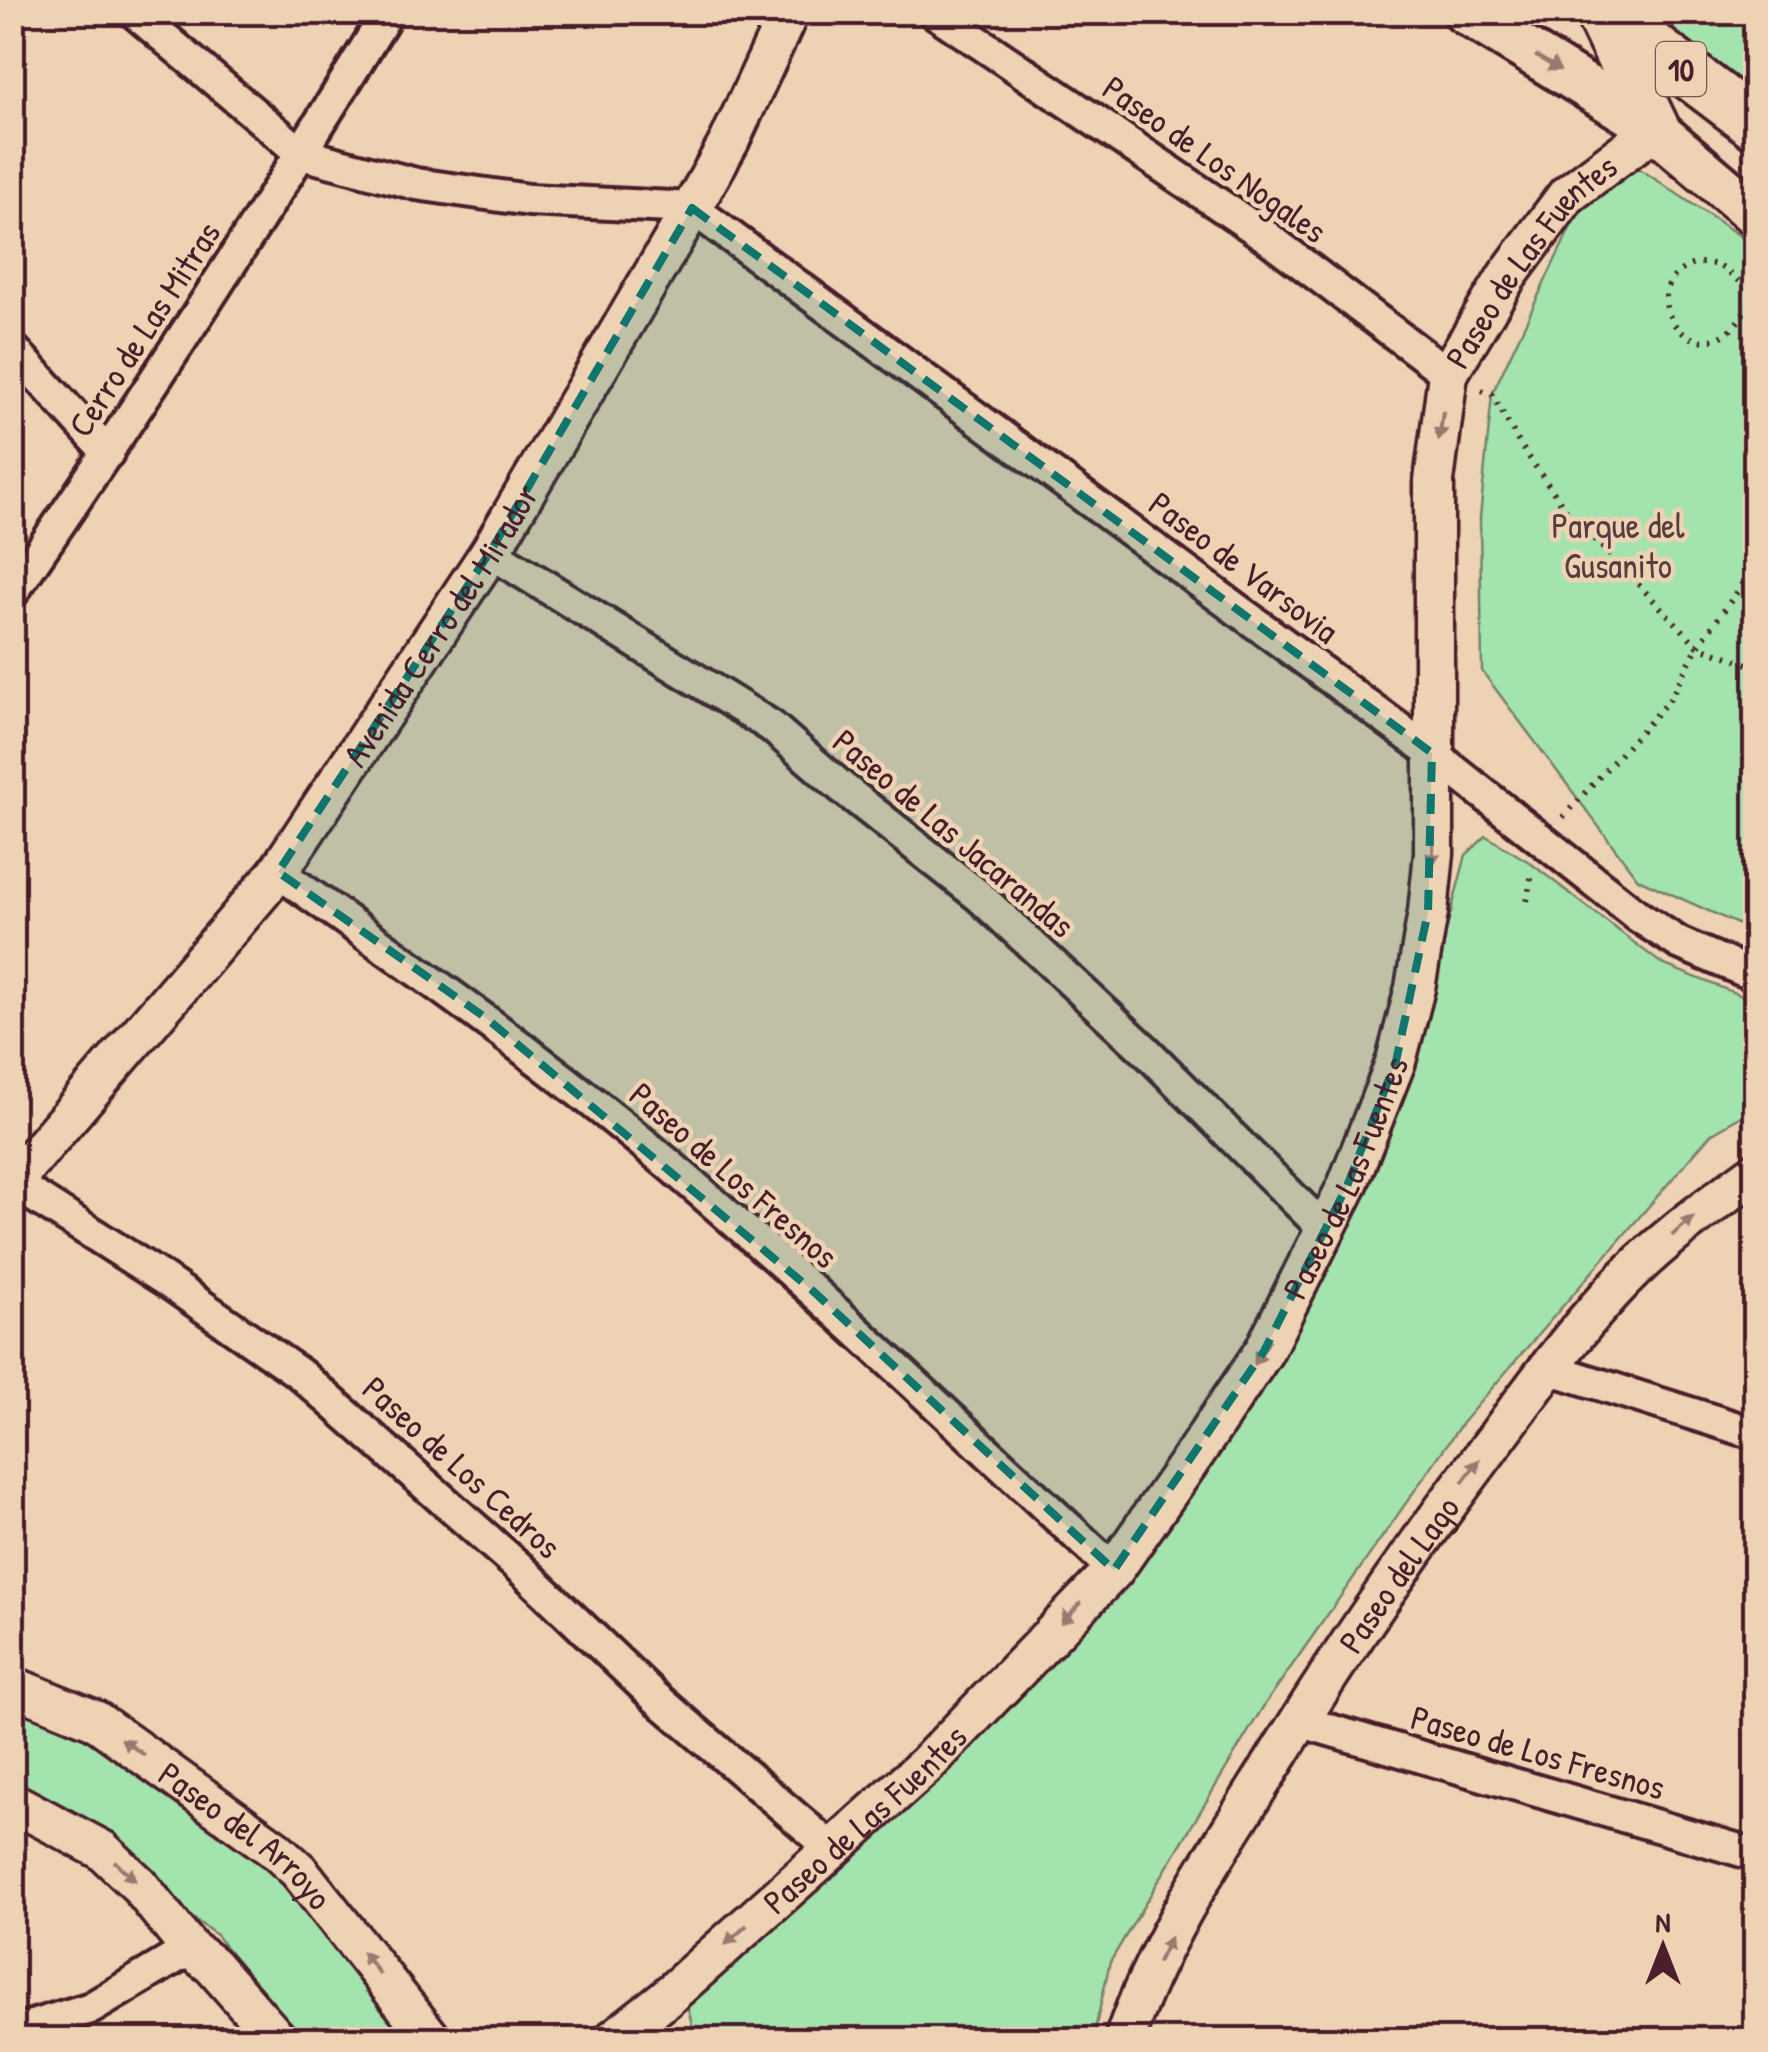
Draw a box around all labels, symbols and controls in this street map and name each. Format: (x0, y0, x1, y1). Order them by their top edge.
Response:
road number: 10 (1656, 42, 1706, 96)
one-way arrow (1534, 54, 1562, 72)
street label: Paseo de Los Nogales (1094, 64, 1336, 254)
street label: Paseo de Las Fuentes (1434, 142, 1626, 377)
street label: Cerro de Las Mitras (57, 212, 231, 446)
one-way arrow (1433, 411, 1449, 442)
street label: Avenida Cerro del Mirador (331, 474, 549, 775)
street label: Paseo de Varsovia (1140, 480, 1349, 654)
park label: Parque del Gusanito (1551, 502, 1685, 589)
street label: Paseo de Las Jacarandas (823, 718, 1085, 948)
one-way arrow (1425, 835, 1441, 867)
street label: Paseo de Las Fuentes (1271, 1049, 1419, 1306)
street label: Paseo de Los Fresnos (620, 1071, 848, 1279)
one-way arrow (1671, 1216, 1696, 1238)
one-way arrow (1254, 1338, 1271, 1366)
street label: Paseo de Los Cedros (353, 1365, 571, 1569)
one-way arrow (1461, 1458, 1481, 1484)
street label: Paseo del Lago (1327, 1486, 1470, 1662)
one-way arrow (1060, 1601, 1083, 1625)
street label: Paseo de Los Fresnos (1406, 1693, 1670, 1811)
street label: Paseo de Las Fuentes (752, 1714, 977, 1924)
one-way arrow (119, 1738, 146, 1757)
street label: Paseo del Arroyo (150, 1750, 344, 1919)
one-way arrow (112, 1859, 136, 1882)
north arrow (1613, 1897, 1713, 1997)
text: N (1656, 1903, 1671, 1941)
one-way arrow (724, 1923, 748, 1946)
one-way arrow (1155, 1936, 1172, 1965)
one-way arrow (362, 1950, 382, 1976)

